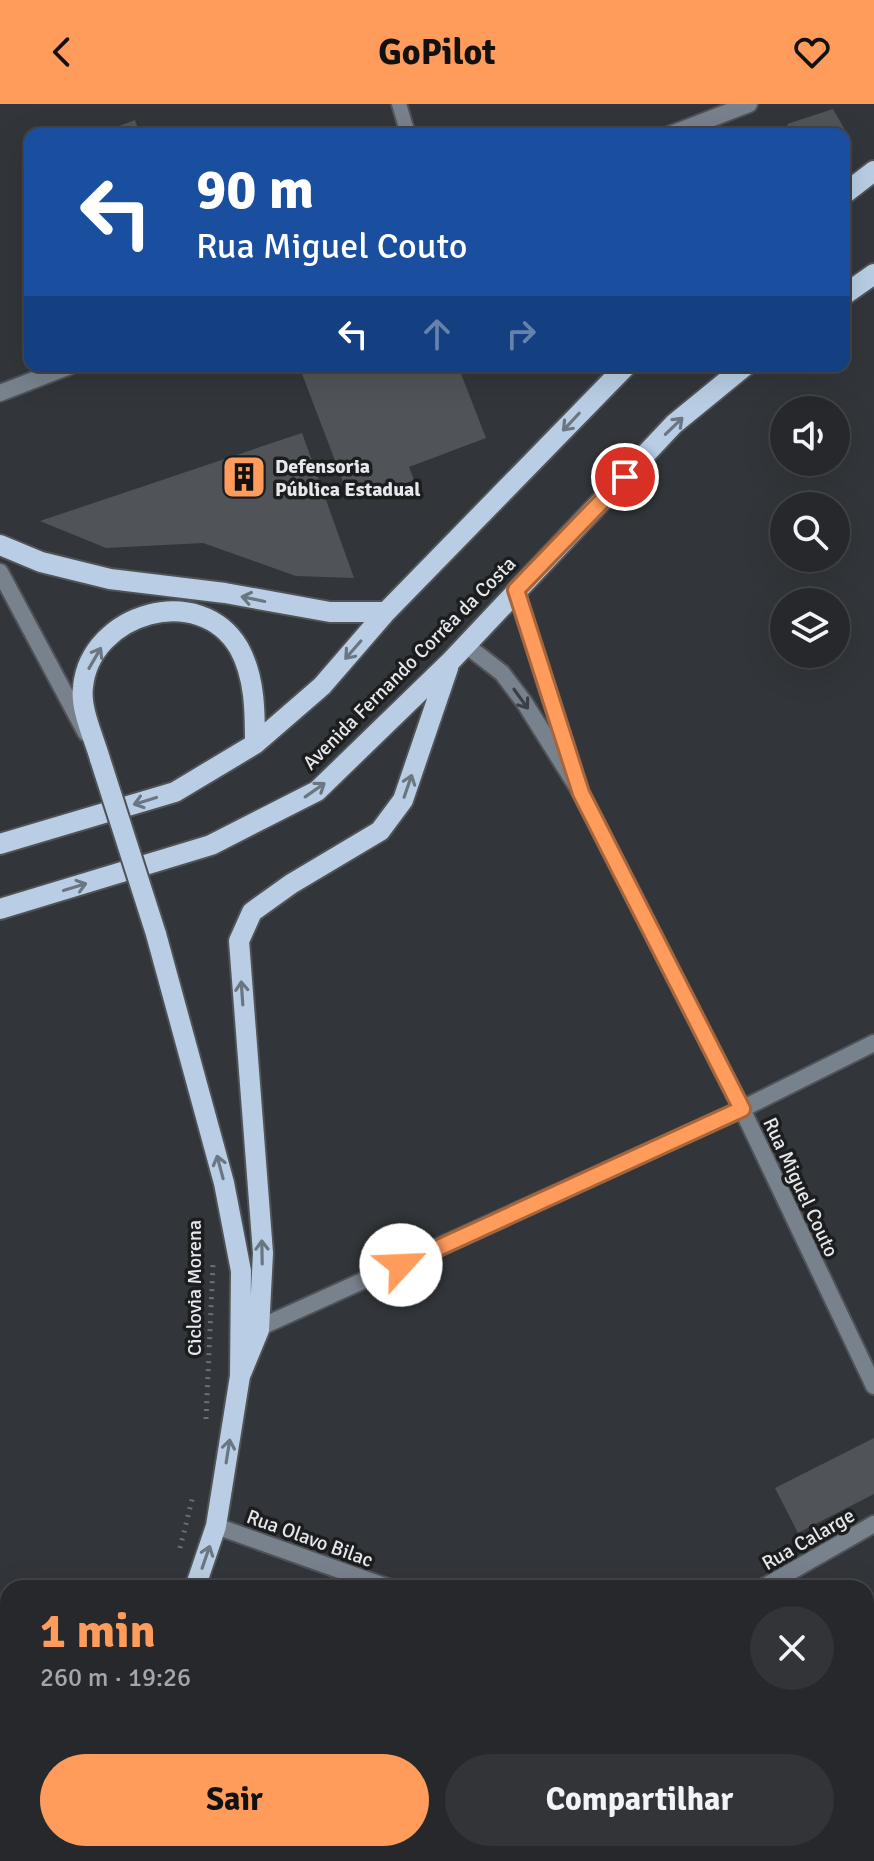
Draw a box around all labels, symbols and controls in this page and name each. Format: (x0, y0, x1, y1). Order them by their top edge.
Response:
icon: back (40, 30, 84, 74)
text: GoPilot (378, 30, 496, 75)
icon: heart (790, 30, 834, 74)
text: 90 m (196, 155, 314, 224)
icon: left (64, 160, 168, 264)
text: Rua Miguel Couto (196, 224, 468, 269)
icon: left (331, 312, 375, 356)
icon: ahead (415, 312, 459, 356)
icon: right (499, 312, 543, 356)
map controls (770, 396, 850, 668)
button: sound (770, 396, 850, 476)
one-way arrow (562, 411, 580, 431)
one-way arrow (664, 417, 684, 436)
pin (591, 443, 659, 511)
building icon: Defensoria Pública Estadual (220, 453, 268, 501)
place label: Defensoria Pública Estadual (275, 454, 421, 502)
icon: arrive (603, 455, 647, 499)
button: search (770, 492, 850, 572)
street label: Avenida Fernando Corrêa da Costa (297, 551, 521, 775)
button: layers (770, 588, 850, 668)
one-way arrow (241, 591, 266, 606)
one-way arrow (344, 640, 362, 660)
one-way arrow (87, 647, 103, 670)
one-way arrow (513, 688, 530, 709)
one-way arrow (401, 774, 416, 799)
one-way arrow (303, 782, 325, 798)
one-way arrow (133, 794, 159, 809)
one-way arrow (61, 879, 87, 894)
one-way arrow (234, 980, 249, 1007)
street label: Rua Miguel Couto (757, 1114, 844, 1261)
one-way arrow (212, 1155, 227, 1181)
street label: Ciclovia Morena (182, 1220, 207, 1356)
position arrow (359, 1223, 443, 1307)
one-way arrow (254, 1239, 269, 1266)
one-way arrow (221, 1439, 236, 1464)
street label: Rua Calarge (757, 1503, 859, 1576)
street label: Rua Olavo Bilac (243, 1504, 376, 1573)
one-way arrow (199, 1545, 214, 1570)
text: 1 min (40, 1602, 156, 1661)
button: close (750, 1606, 834, 1690)
text: 260 m · 19:26 (40, 1662, 191, 1694)
button: Sair (40, 1754, 429, 1846)
button: Compartilhar (445, 1754, 834, 1846)

